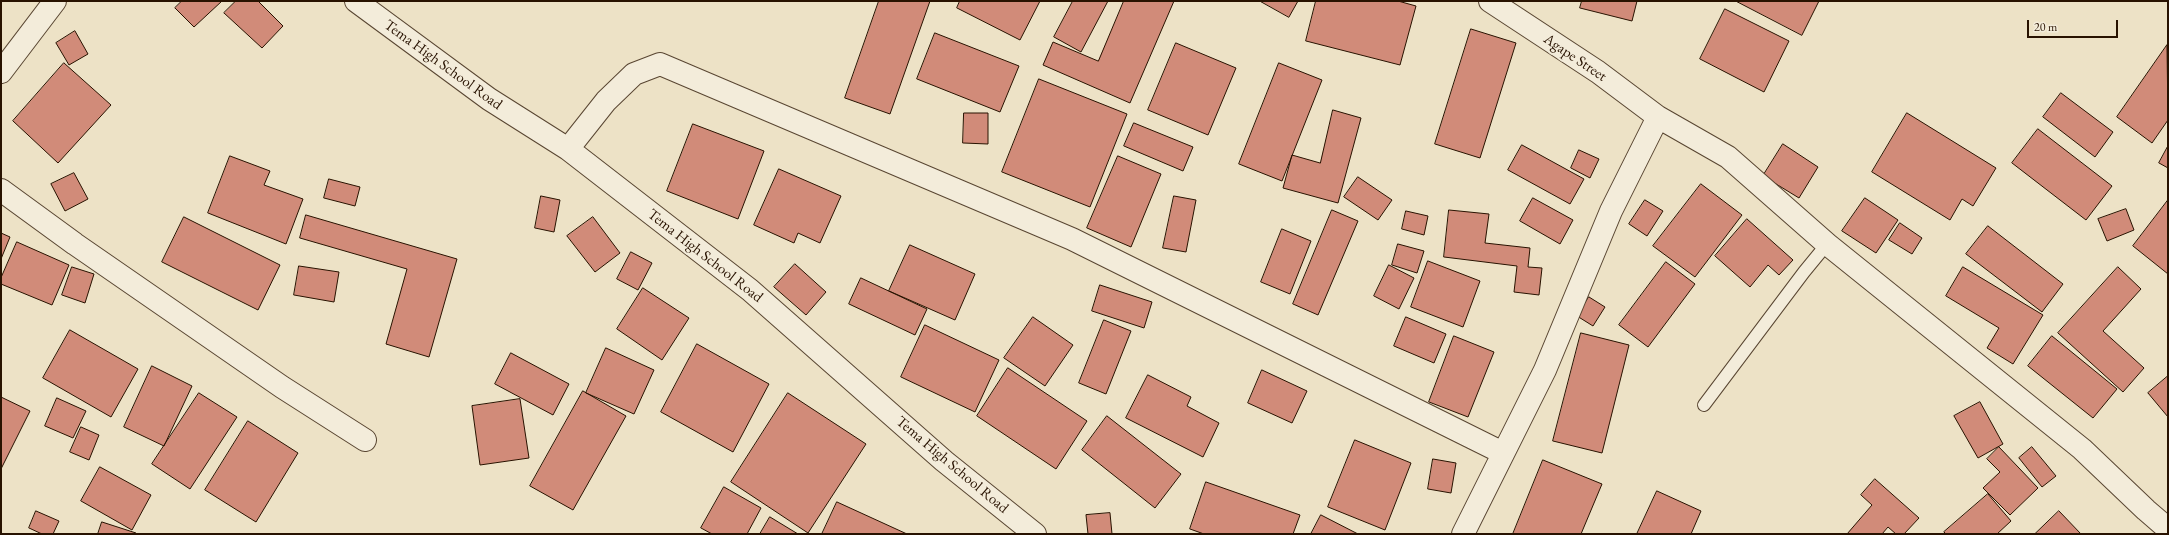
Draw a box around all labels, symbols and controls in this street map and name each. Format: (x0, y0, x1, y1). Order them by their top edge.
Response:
scale bar (2029, 12, 2120, 38)
street label: Tema High School Road (380, 16, 506, 114)
text: 20 m (2034, 19, 2057, 35)
street label: Agape Street (1540, 30, 1610, 86)
street label: Tema High School Road (644, 205, 766, 307)
street label: Tema High School Road (892, 413, 1012, 517)

